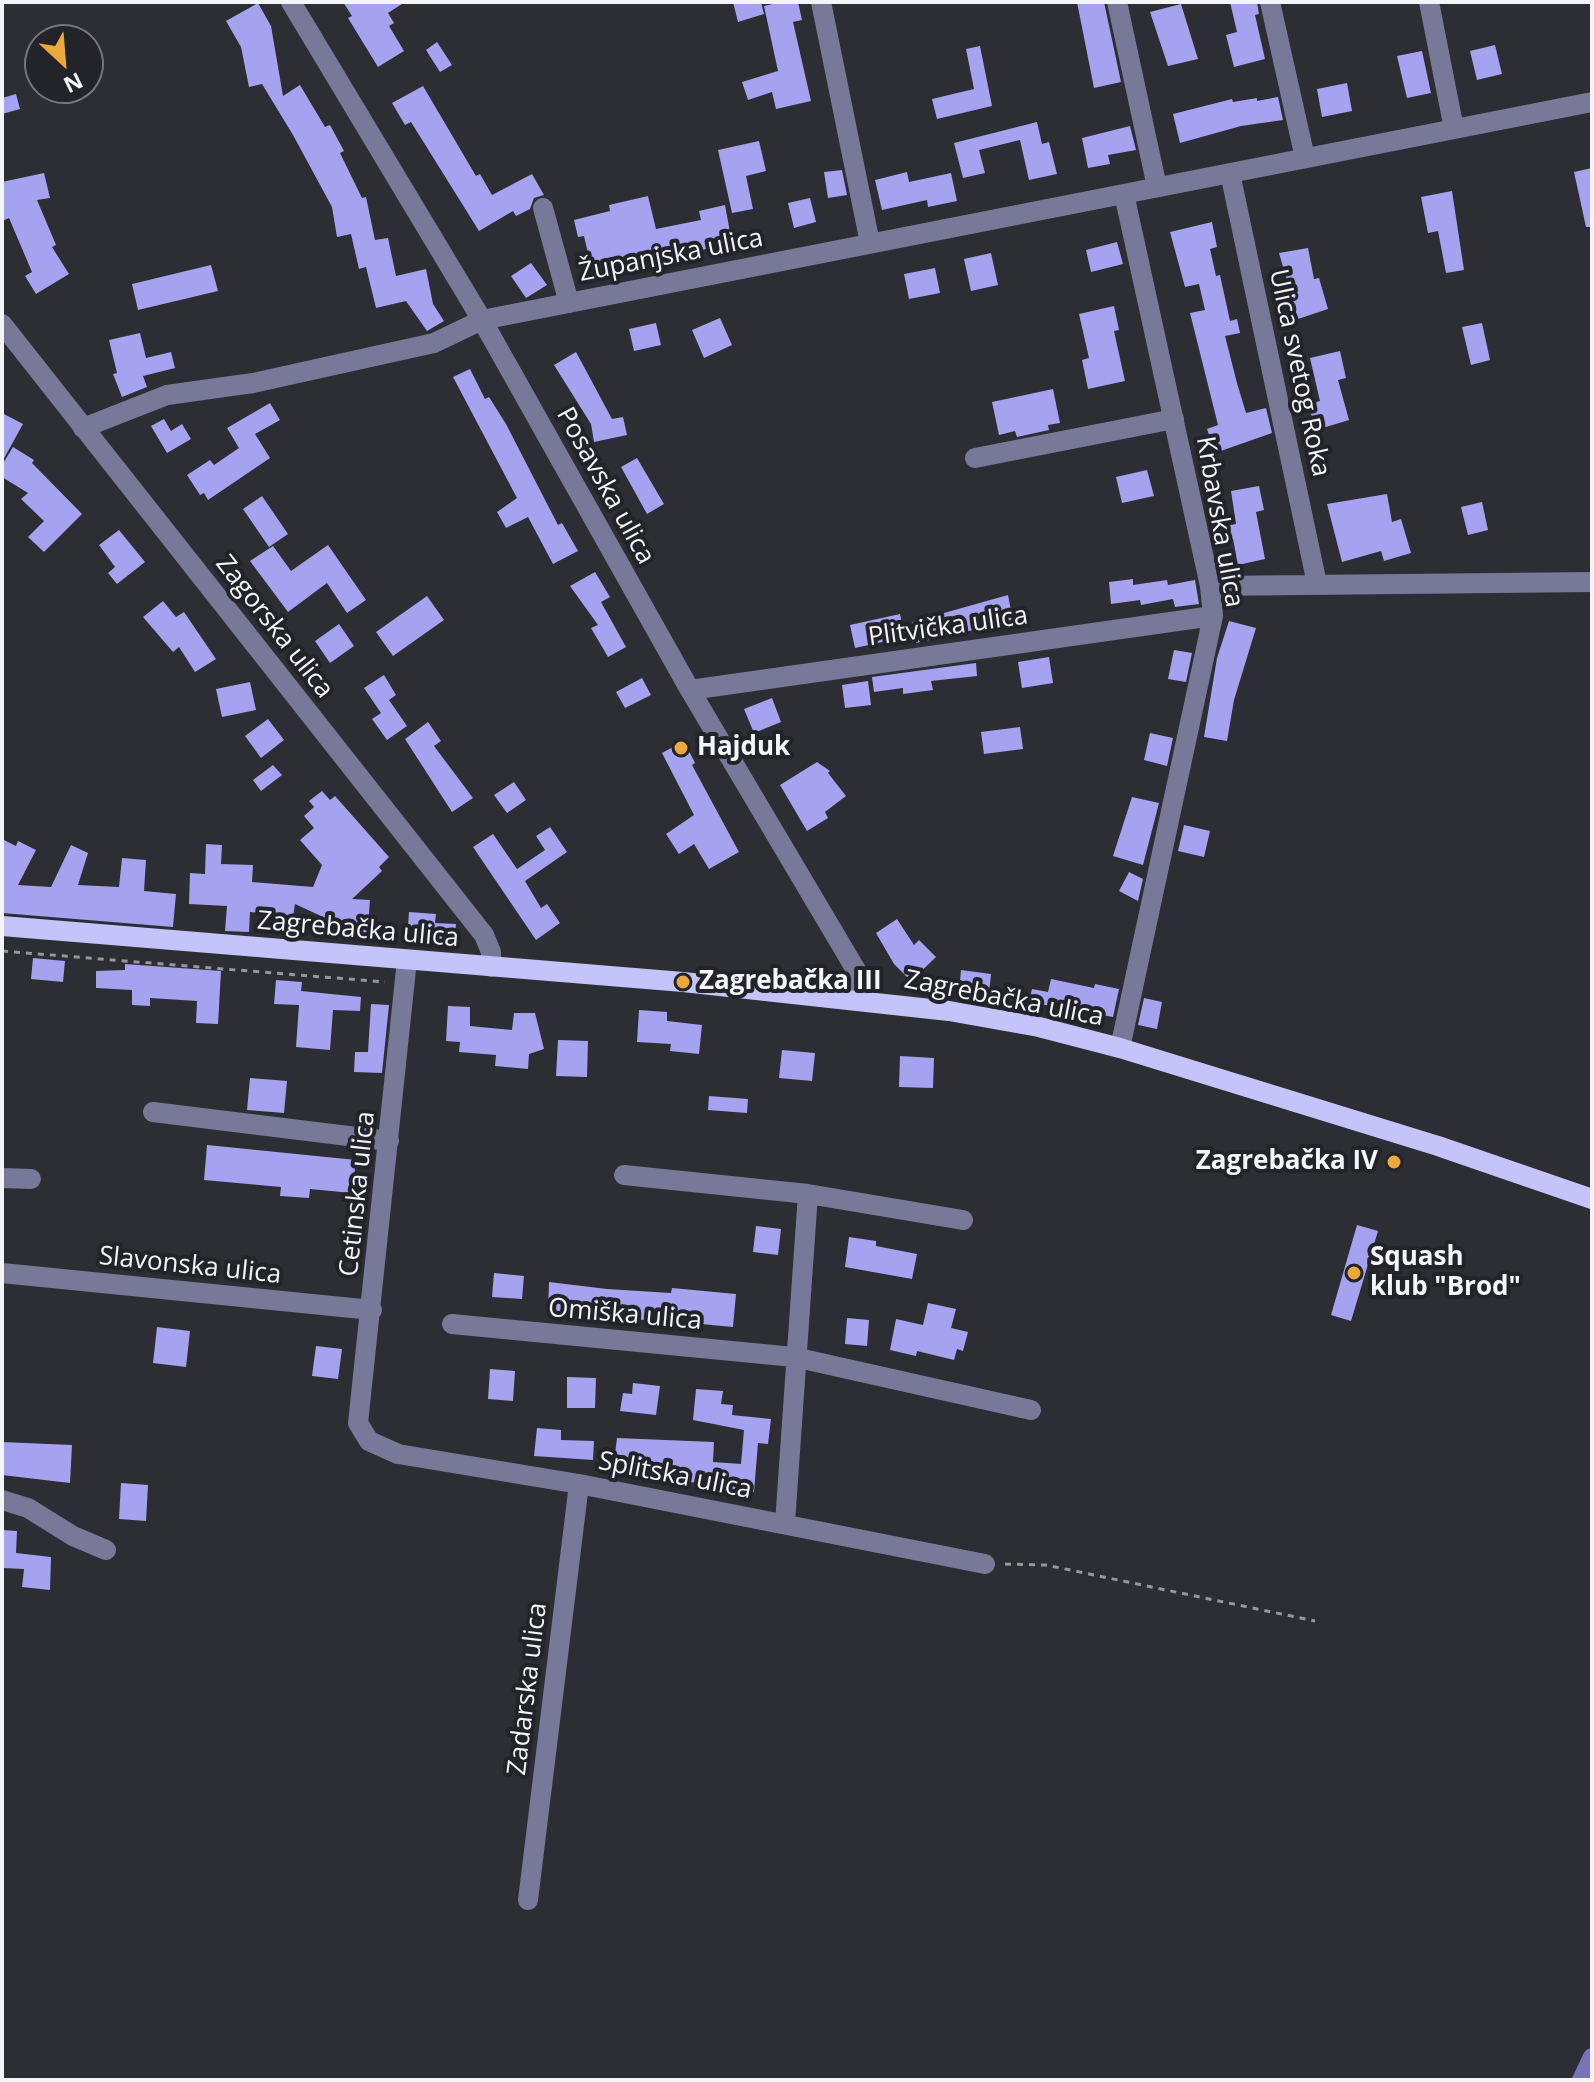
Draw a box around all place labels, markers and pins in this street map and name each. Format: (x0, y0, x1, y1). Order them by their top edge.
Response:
place label: Hajduk (697, 732, 790, 764)
marker: Hajduk (672, 739, 690, 757)
place label: Zagrebačka III (699, 966, 882, 998)
marker: Zagrebačka III (674, 973, 692, 991)
place label: Zagrebačka IV (1196, 1146, 1378, 1178)
marker: Zagrebačka IV (1385, 1153, 1403, 1171)
place label: Squash klub "Brod" (1370, 1242, 1521, 1304)
marker: Squash klub "Brod" (1345, 1264, 1363, 1282)

